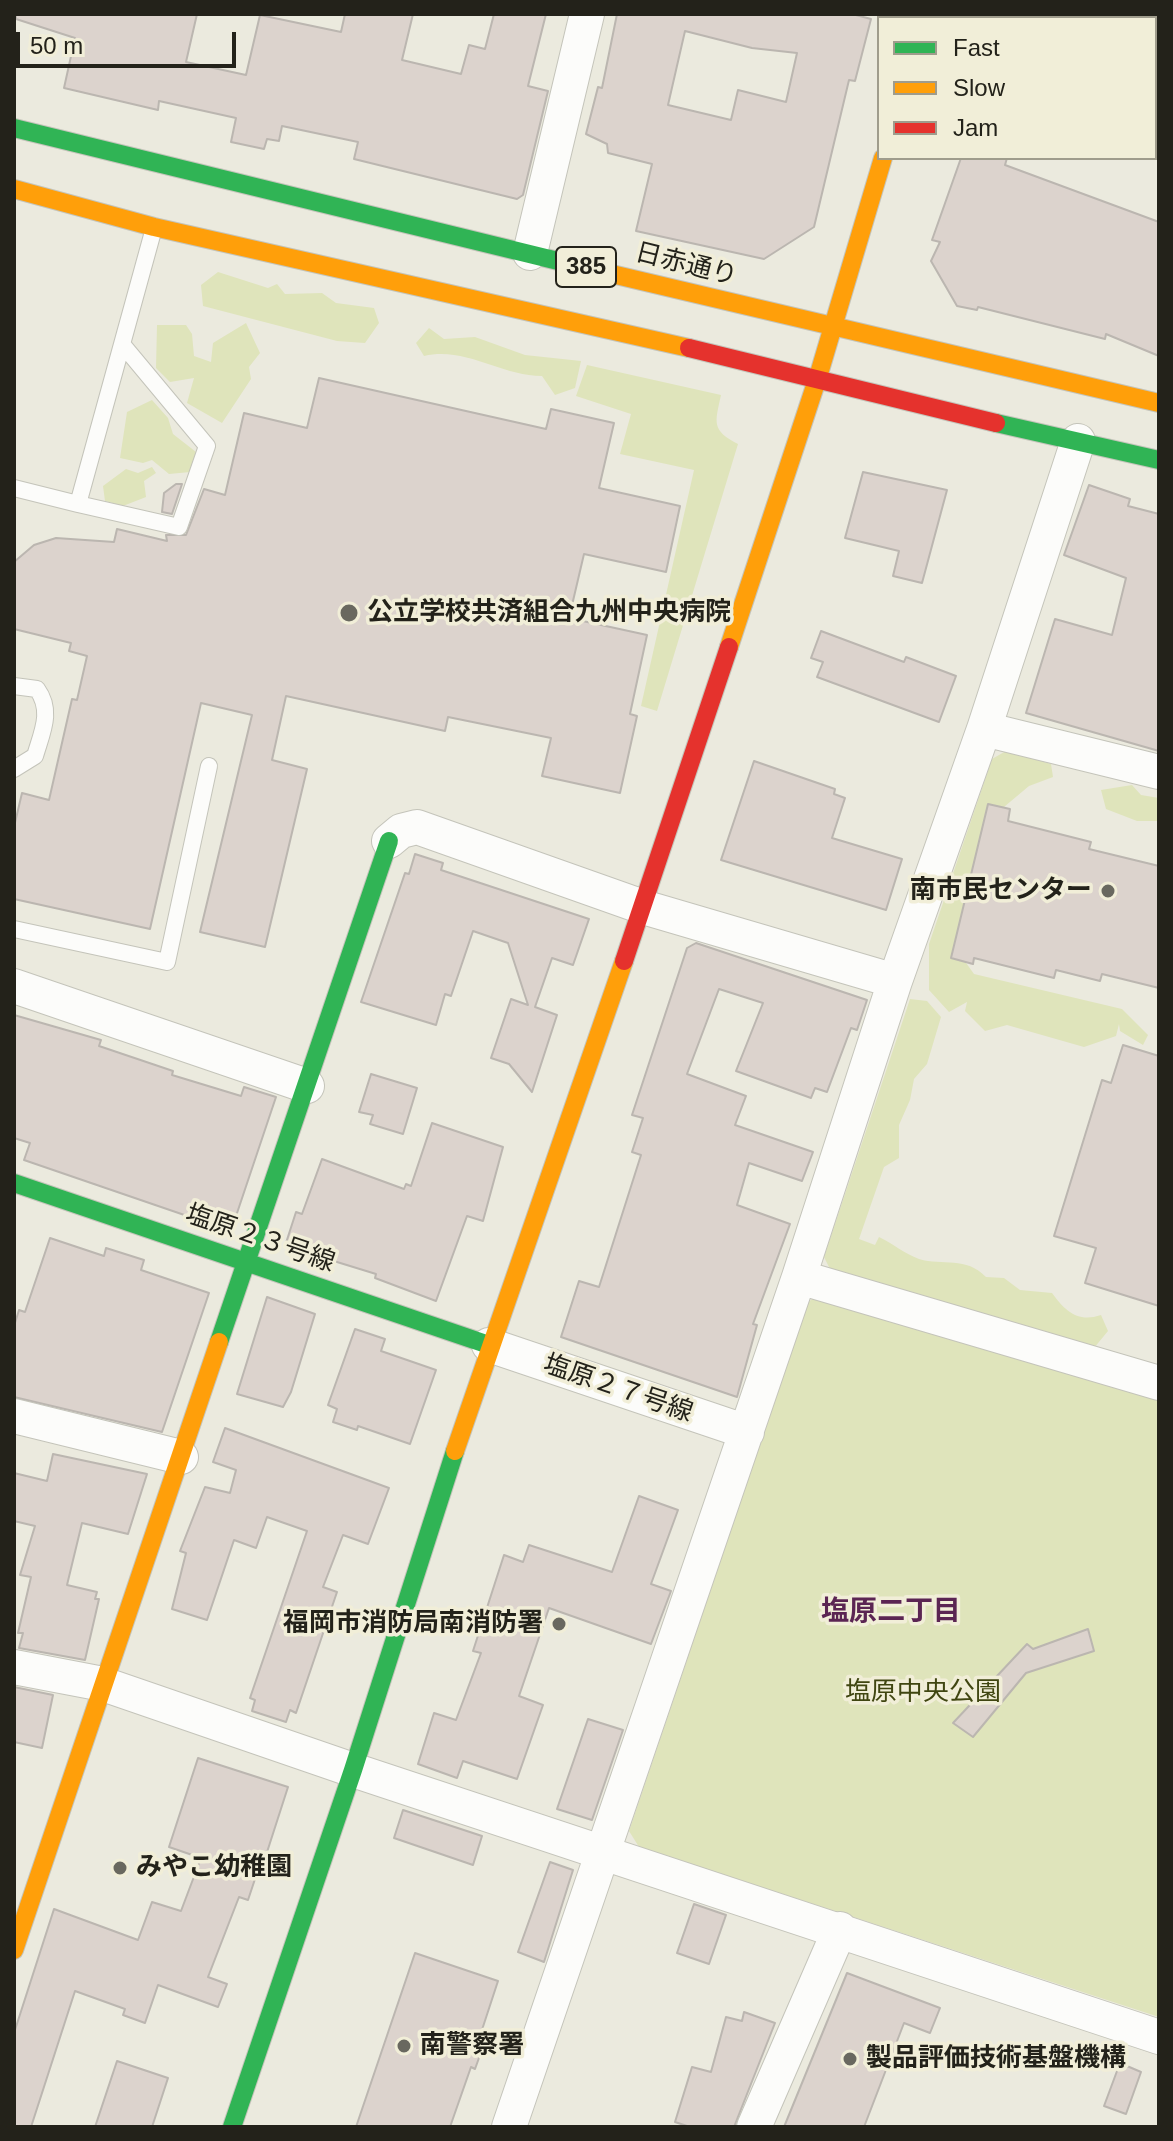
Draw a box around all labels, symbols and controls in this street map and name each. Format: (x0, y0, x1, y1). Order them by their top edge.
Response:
scale bar (20, 16, 240, 66)
legend (877, 16, 1157, 160)
text: 50 m (30, 32, 83, 59)
text: Fast (953, 34, 1000, 61)
text: Slow (953, 74, 1005, 101)
text: Jam (953, 114, 998, 141)
street label: 日赤通り (632, 237, 740, 293)
road number: 385 (556, 247, 616, 287)
place label: 公立学校共済組合九州中央病院 (367, 597, 731, 629)
marker: 公立学校共済組合九州中央病院 (338, 602, 360, 624)
place label: 南市民センター (910, 875, 1092, 907)
marker: 南市民センター (1099, 882, 1117, 900)
street label: 塩原２３号線 (181, 1199, 339, 1279)
street label: 塩原２７号線 (539, 1349, 697, 1429)
district label: 塩原二丁目 (821, 1595, 961, 1629)
place label: 福岡市消防局南消防署 (283, 1608, 543, 1640)
marker: 福岡市消防局南消防署 (550, 1615, 568, 1633)
park label: 塩原中央公園 (845, 1677, 1001, 1709)
place label: みやこ幼稚園 (136, 1852, 292, 1884)
marker: みやこ幼稚園 (111, 1859, 129, 1877)
place label: 南警察署 (420, 2030, 524, 2062)
marker: 南警察署 (395, 2037, 413, 2055)
place label: 製品評価技術基盤機構 (866, 2043, 1126, 2075)
marker: 製品評価技術基盤機構 (841, 2050, 859, 2068)

